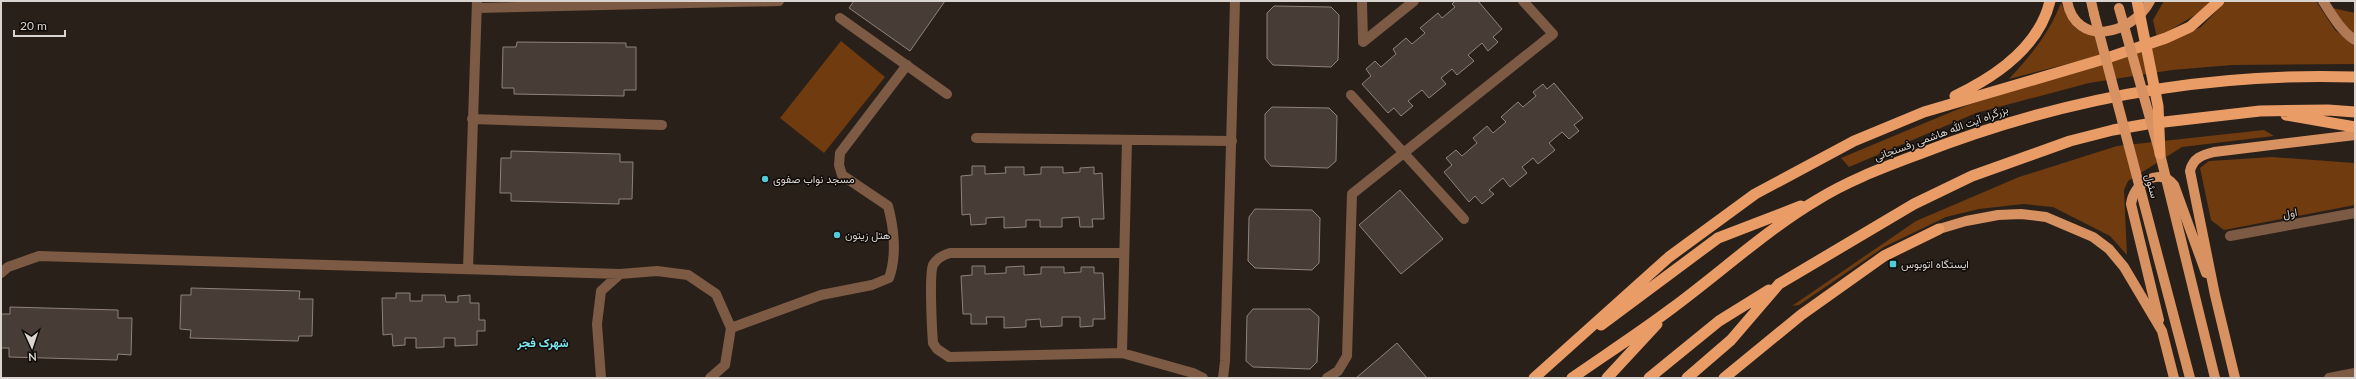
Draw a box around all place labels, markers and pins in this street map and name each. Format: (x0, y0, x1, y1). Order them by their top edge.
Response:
place label: مسجد نواب صفوی (773, 172, 855, 186)
marker: مسجد نواب صفوی (760, 174, 770, 184)
place label: هتل زیتون (845, 228, 891, 242)
marker: هتل زیتون (832, 230, 842, 240)
place label: ایستگاه اتوبوس (1901, 257, 1969, 271)
marker: ایستگاه اتوبوس (1888, 259, 1898, 269)

